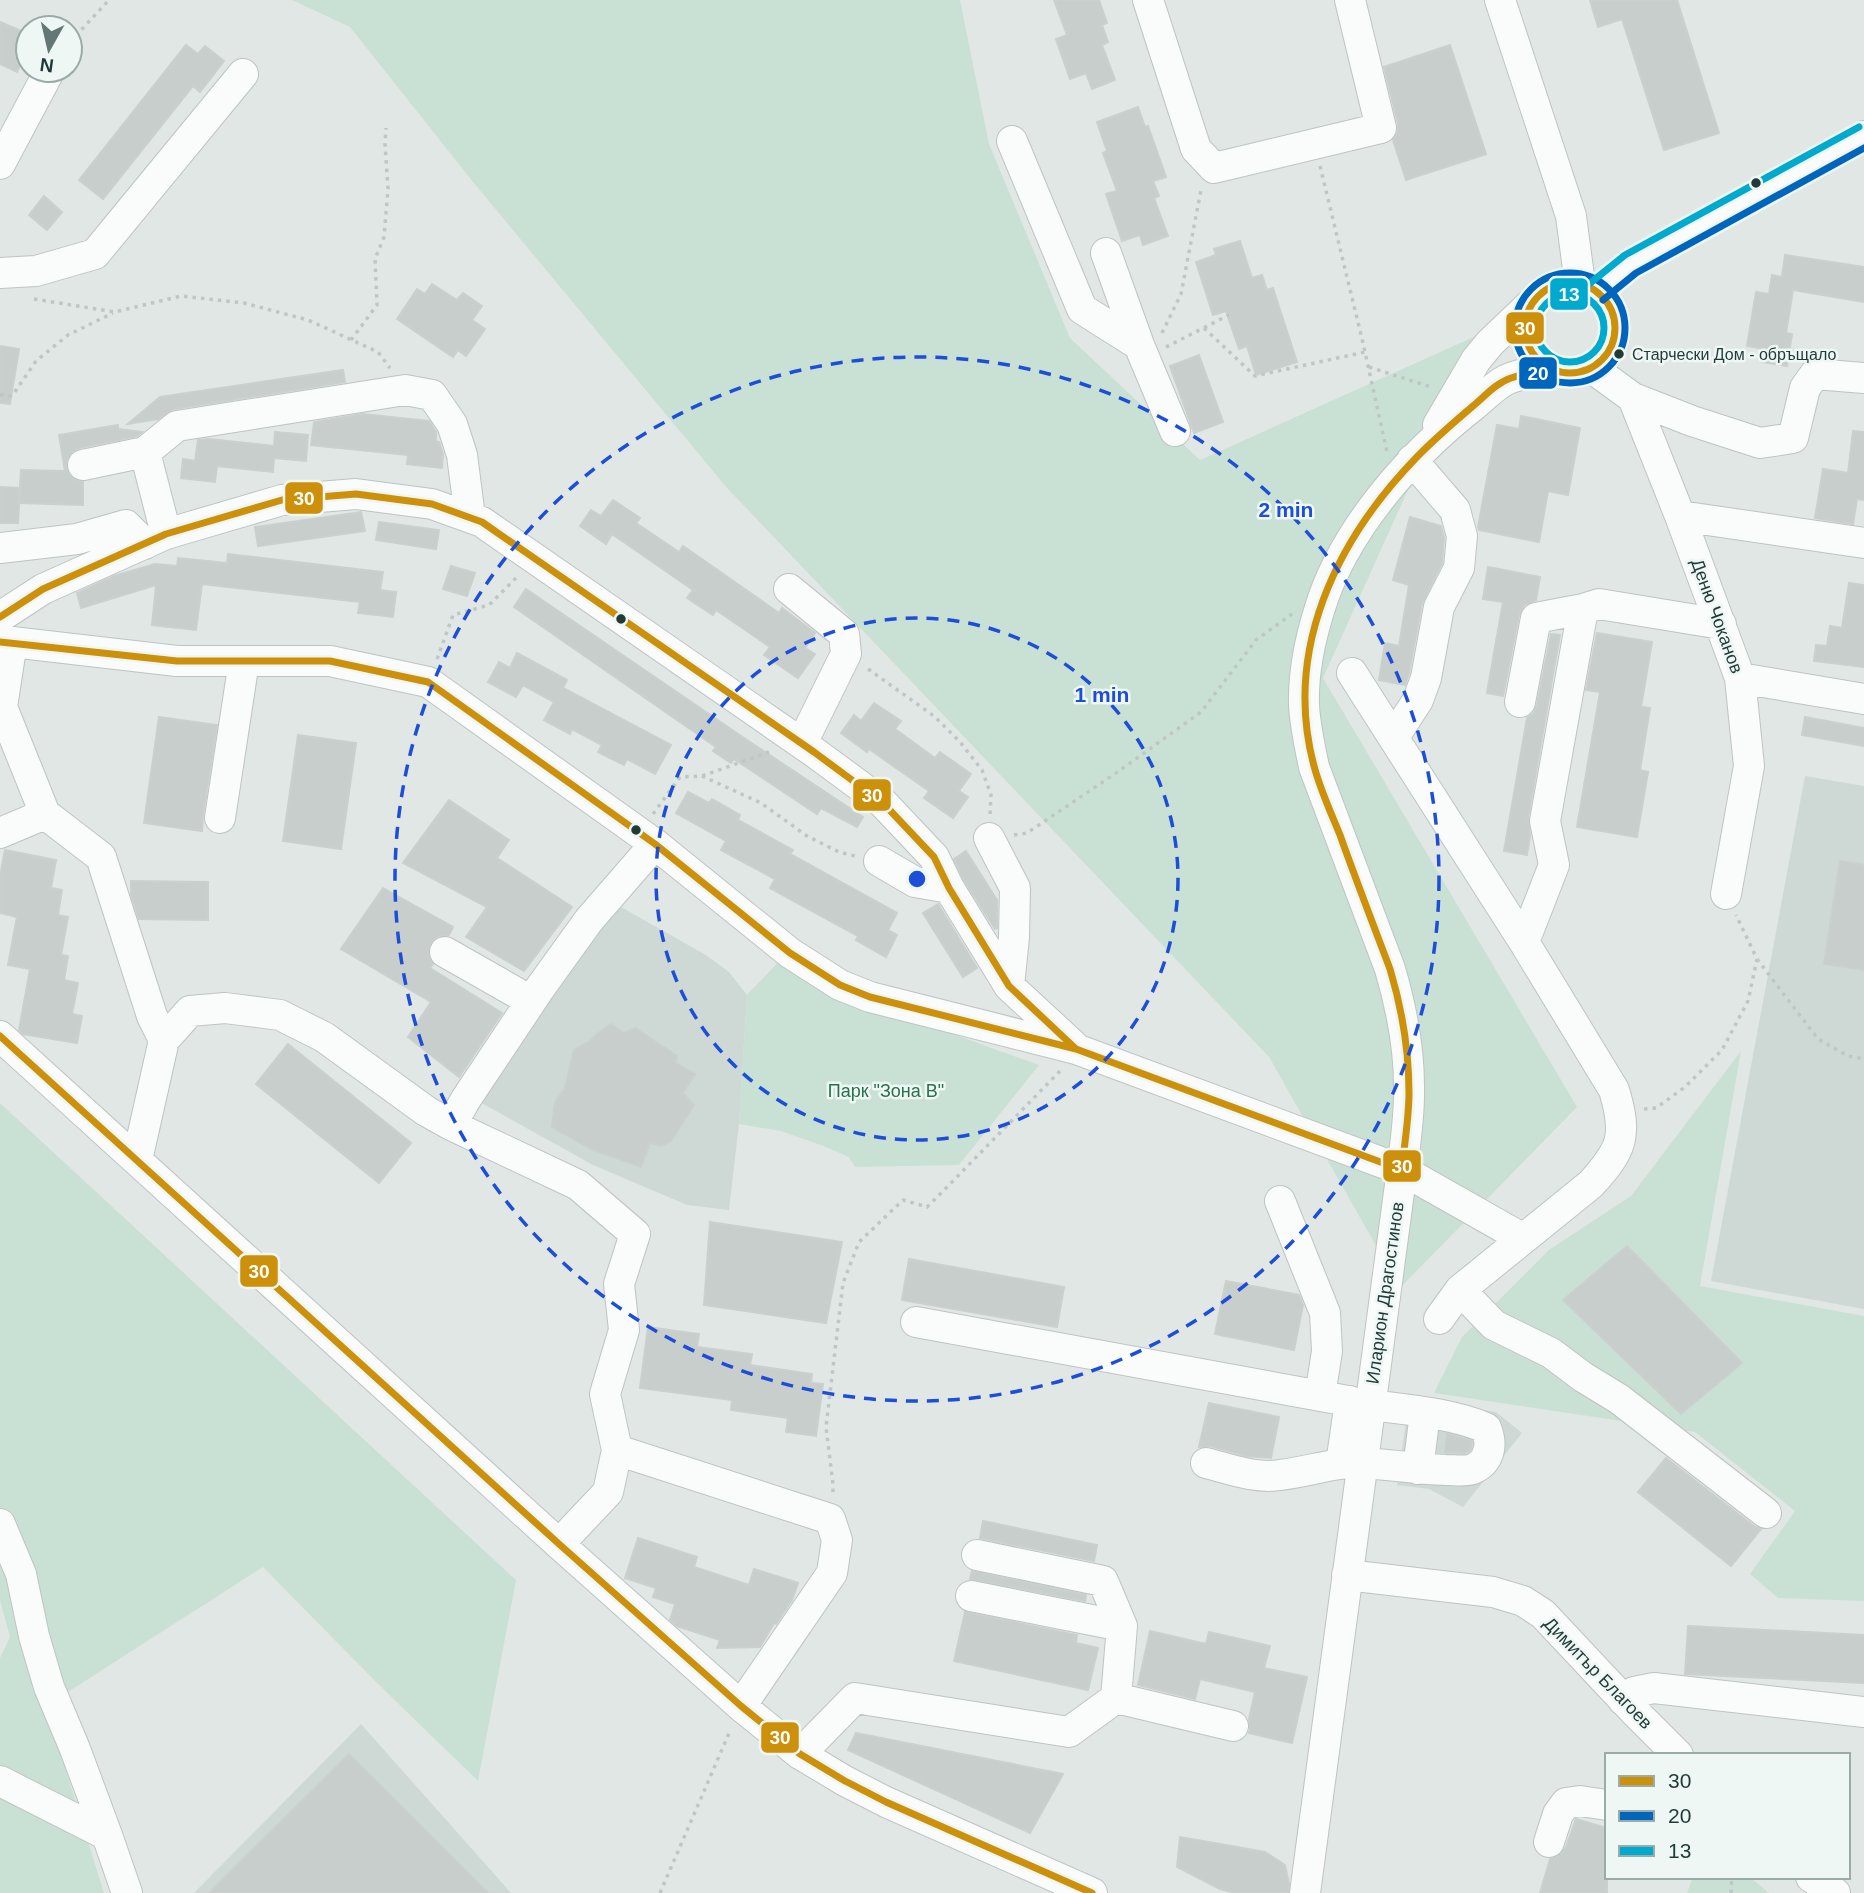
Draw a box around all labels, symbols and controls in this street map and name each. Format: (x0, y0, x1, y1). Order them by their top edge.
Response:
north arrow (14, 14, 84, 84)
text: N (38, 54, 55, 77)
unlabelled marker (1749, 176, 1763, 190)
line badge: 13 (1549, 277, 1589, 311)
text: 13 (1558, 284, 1580, 305)
line badge: 30 (1505, 311, 1545, 345)
text: 30 (1514, 318, 1536, 339)
place label: Старчески Дом - обръщало (1632, 346, 1836, 363)
marker: Старчески Дом - обръщало (1612, 347, 1626, 361)
line badge: 20 (1518, 356, 1558, 390)
text: 20 (1527, 363, 1549, 384)
line badge: 30 (284, 481, 324, 515)
text: 30 (293, 488, 315, 509)
text: 2 min (1259, 498, 1313, 521)
street label: Деню Чоканов (1687, 556, 1747, 676)
unlabelled marker (614, 612, 628, 626)
text: 1 min (1075, 683, 1129, 706)
line badge: 30 (852, 778, 892, 812)
text: 30 (861, 785, 883, 806)
unlabelled marker (629, 823, 643, 837)
centre of rings (905, 867, 929, 891)
park label: Парк "Зона В" (828, 1081, 944, 1101)
line badge: 30 (1382, 1149, 1422, 1183)
text: 30 (1391, 1156, 1413, 1177)
street label: Иларион Драгостинов (1362, 1201, 1408, 1385)
line badge: 30 (239, 1254, 279, 1288)
text: 30 (248, 1261, 270, 1282)
street label: Димитър Благоев (1540, 1613, 1656, 1733)
line badge: 30 (760, 1721, 800, 1754)
text: 30 (769, 1727, 791, 1748)
legend (1605, 1753, 1850, 1879)
text: 30 (1668, 1769, 1691, 1792)
text: 20 (1668, 1804, 1691, 1827)
text: 13 (1668, 1839, 1691, 1862)

